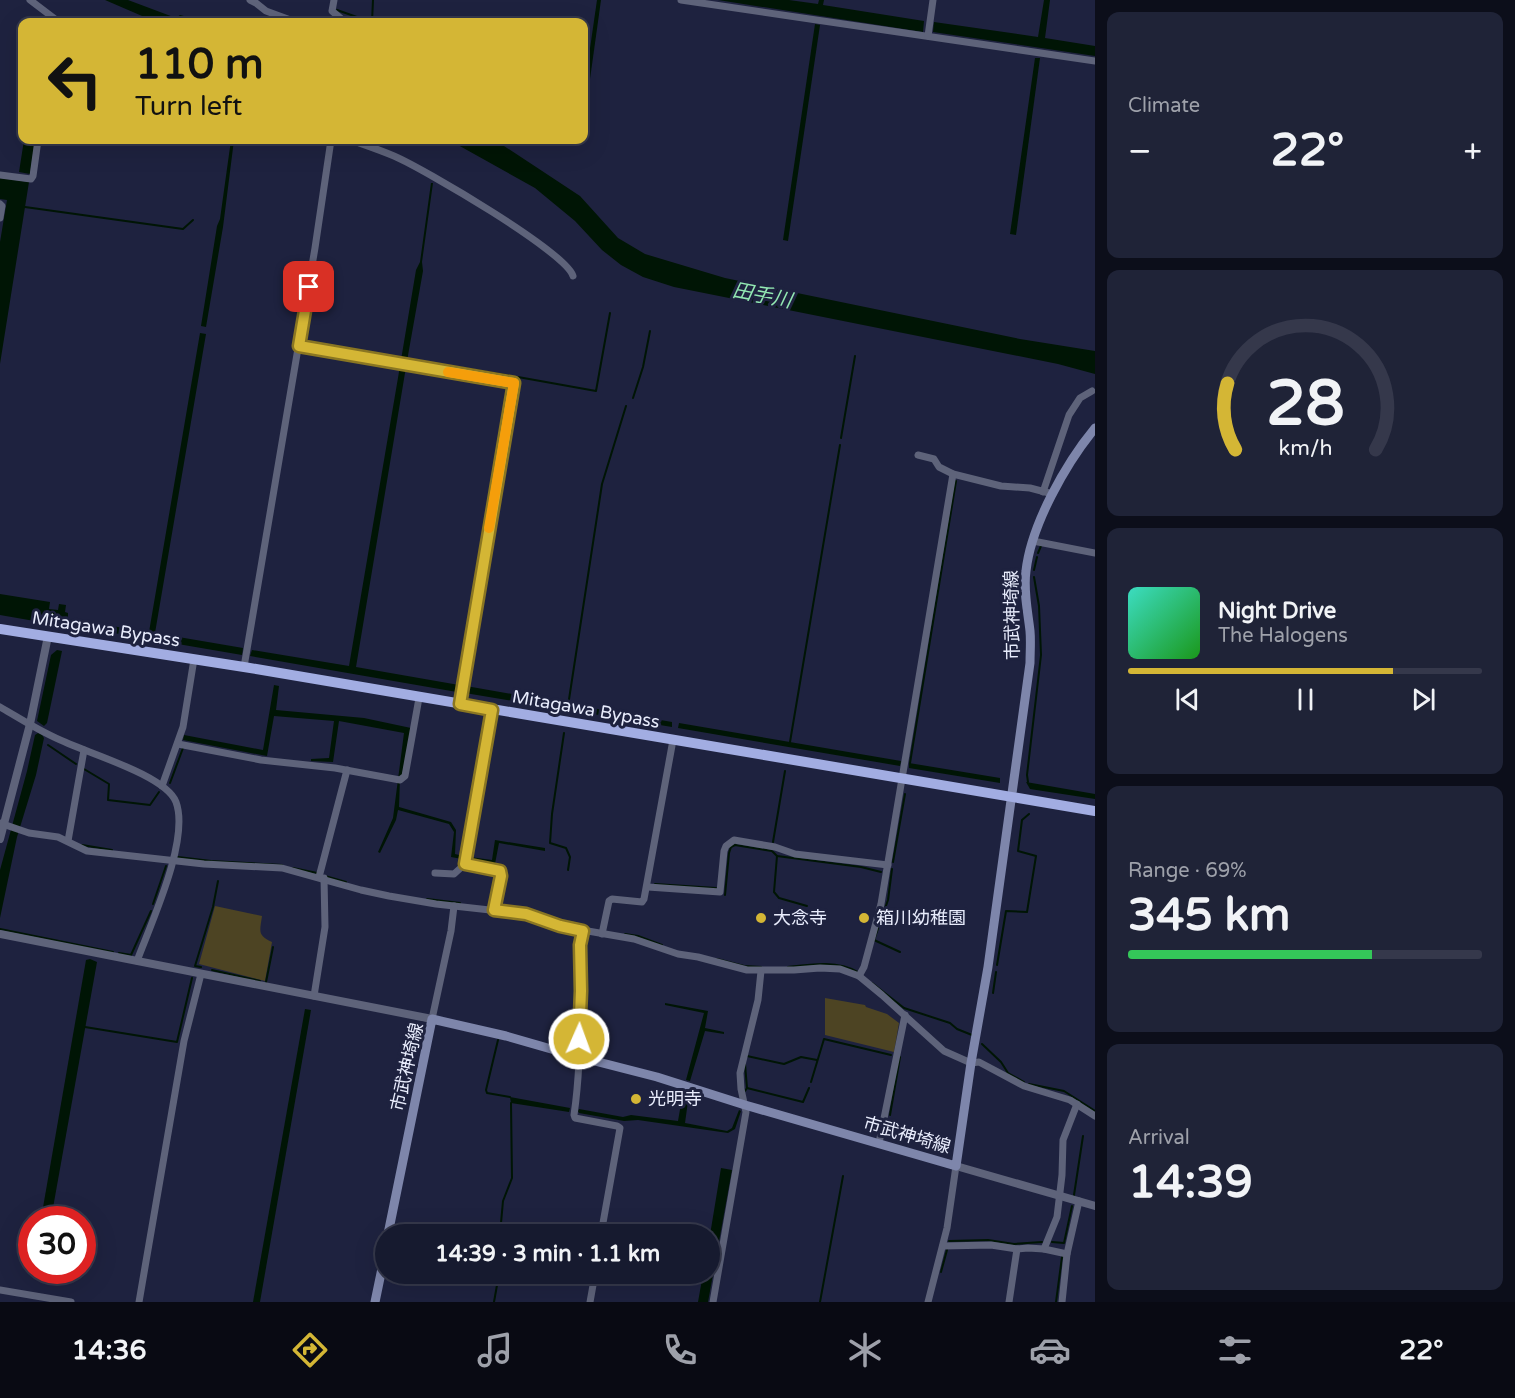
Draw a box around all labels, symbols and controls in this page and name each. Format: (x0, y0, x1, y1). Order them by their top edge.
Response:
text: 110 m (135, 39, 264, 90)
icon: left (36, 42, 114, 120)
text: Turn left (135, 90, 242, 123)
text: Climate (1128, 94, 1200, 118)
text: 22° (1271, 124, 1344, 178)
text: − (1128, 132, 1152, 171)
text: + (1463, 132, 1482, 171)
pin (283, 261, 334, 312)
icon: arrive (292, 270, 325, 303)
water label: 田手川 (730, 278, 796, 314)
text: 28 (1266, 367, 1344, 442)
text: km/h (1278, 435, 1332, 461)
street label: 市武神埼線 (1000, 570, 1024, 660)
text: Night Drive (1218, 598, 1336, 624)
street label: Mitagawa Bypass (30, 606, 182, 652)
text: The Halogens (1218, 624, 1348, 648)
icon: previous (1171, 683, 1204, 716)
icon: pause (1289, 683, 1322, 716)
icon: next (1407, 683, 1440, 716)
street label: Mitagawa Bypass (510, 685, 662, 733)
text: Range · 69% (1128, 859, 1247, 883)
text: 345 km (1128, 889, 1290, 943)
place label: 大念寺 (773, 907, 827, 929)
place label: 箱川幼稚園 (876, 907, 966, 929)
marker: 大念寺 (754, 911, 768, 925)
marker: 箱川幼稚園 (857, 911, 871, 925)
position arrow (547, 1007, 611, 1071)
street label: 市武神埼線 (386, 1021, 428, 1113)
place label: 光明寺 (648, 1088, 702, 1110)
marker: 光明寺 (629, 1092, 643, 1106)
street label: 市武神埼線 (861, 1112, 953, 1158)
text: Arrival (1128, 1126, 1190, 1150)
text: 14:39 (1128, 1156, 1253, 1210)
speed limit sign: 30 (18, 1206, 96, 1284)
text: 14:39 · 3 min · 1.1 km (435, 1241, 660, 1267)
icon: directions (289, 1329, 331, 1371)
icon: music (474, 1329, 516, 1371)
icon: phone (659, 1329, 701, 1371)
icon: climate (844, 1329, 886, 1371)
icon: car (1029, 1329, 1071, 1371)
icon: filters (1214, 1329, 1256, 1371)
text: 14:36 (72, 1334, 146, 1367)
text: 22° (1399, 1334, 1443, 1367)

